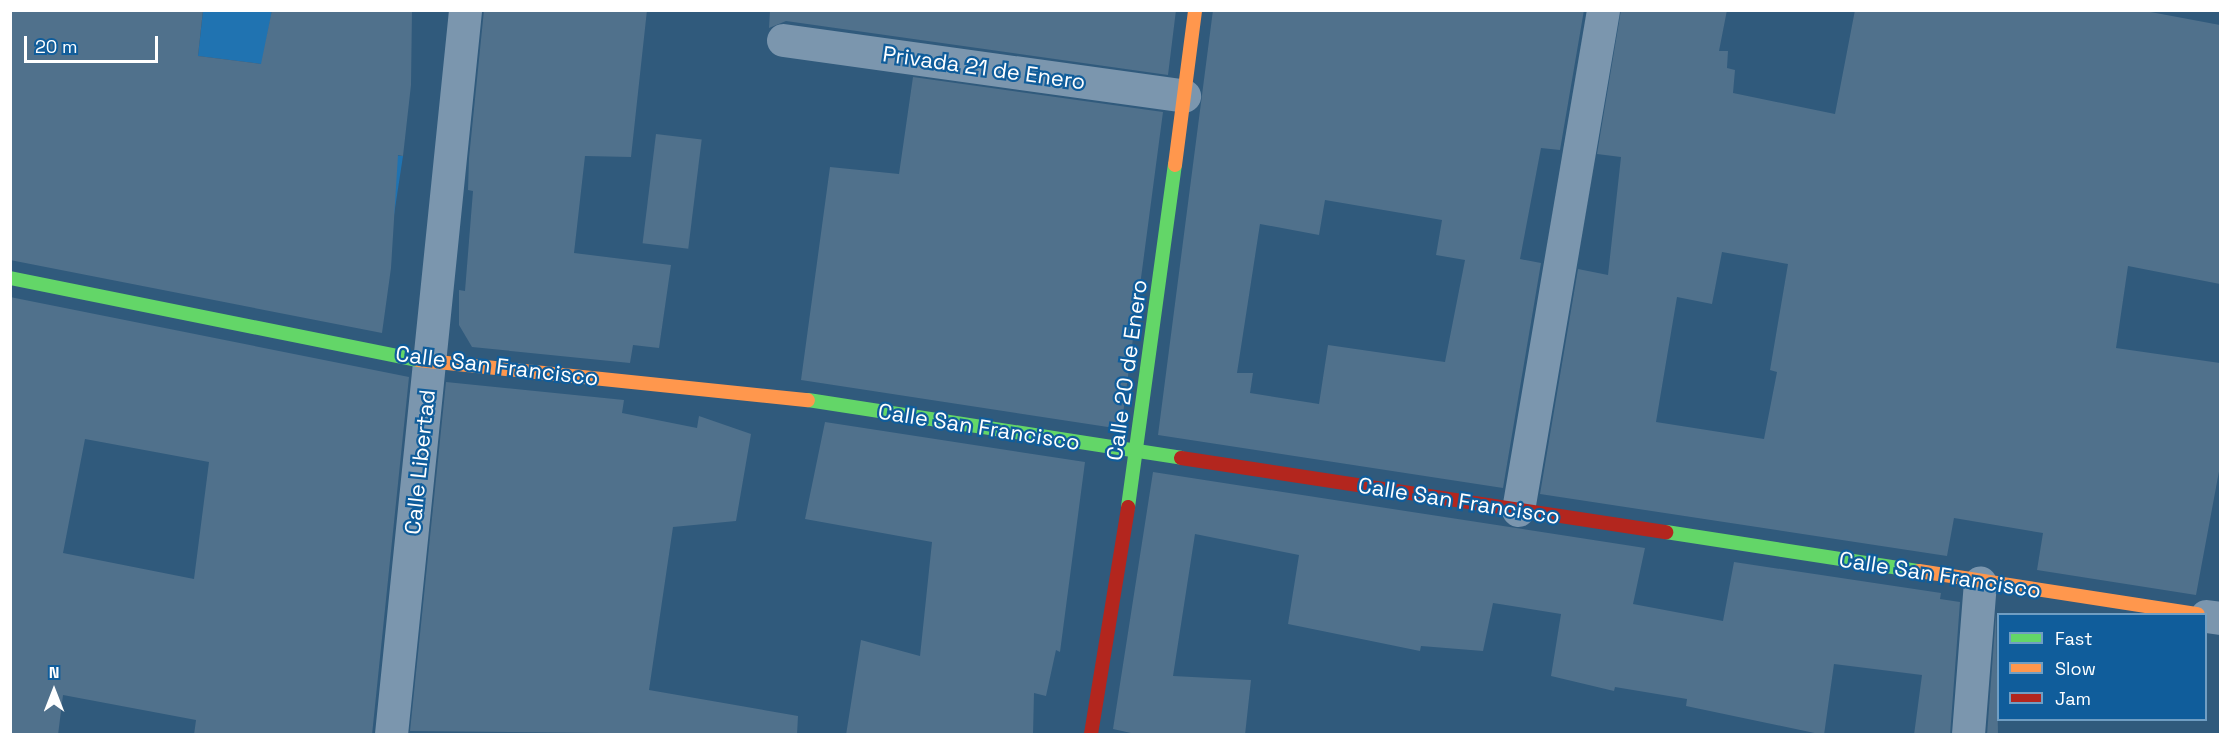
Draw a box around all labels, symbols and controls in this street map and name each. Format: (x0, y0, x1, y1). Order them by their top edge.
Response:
scale bar (27, 24, 160, 62)
text: 20 m (35, 35, 78, 58)
street label: Privada 21 de Enero (881, 41, 1087, 95)
street label: Calle 20 de Enero (1101, 278, 1153, 462)
street label: Calle San Francisco (394, 340, 600, 392)
street label: Calle Libertad (399, 388, 441, 536)
street label: Calle San Francisco (876, 398, 1082, 456)
street label: Calle San Francisco (1356, 472, 1562, 530)
street label: Calle San Francisco (1837, 546, 2043, 604)
legend (1997, 613, 2207, 721)
text: Fast (2055, 627, 2092, 650)
text: Slow (2055, 657, 2096, 680)
north arrow (24, 661, 84, 721)
text: N (49, 662, 59, 683)
text: Jam (2055, 687, 2091, 710)

